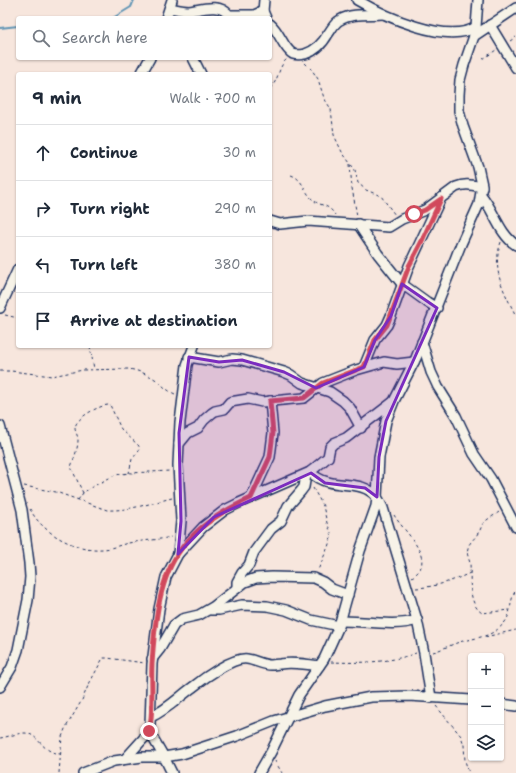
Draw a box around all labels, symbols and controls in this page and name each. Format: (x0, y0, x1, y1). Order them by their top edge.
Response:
search box (16, 16, 272, 60)
icon: search (30, 27, 52, 49)
text: Search here (62, 28, 148, 48)
text: 9 min (32, 87, 82, 109)
text: Walk · 700 m (170, 90, 256, 107)
icon: ahead (32, 142, 54, 164)
text: Continue (70, 143, 138, 163)
text: 30 m (222, 144, 256, 161)
icon: right (32, 198, 54, 220)
text: Turn right (70, 199, 150, 219)
text: 290 m (214, 200, 256, 217)
route start (405, 205, 423, 223)
icon: left (32, 254, 54, 276)
text: Turn left (70, 255, 138, 275)
text: 380 m (214, 256, 256, 273)
icon: arrive (32, 310, 54, 332)
text: Arrive at destination (70, 311, 238, 331)
map controls (468, 653, 504, 761)
button: + (468, 653, 504, 689)
button: − (468, 689, 504, 725)
route end (140, 722, 158, 740)
button: layers (468, 725, 504, 761)

